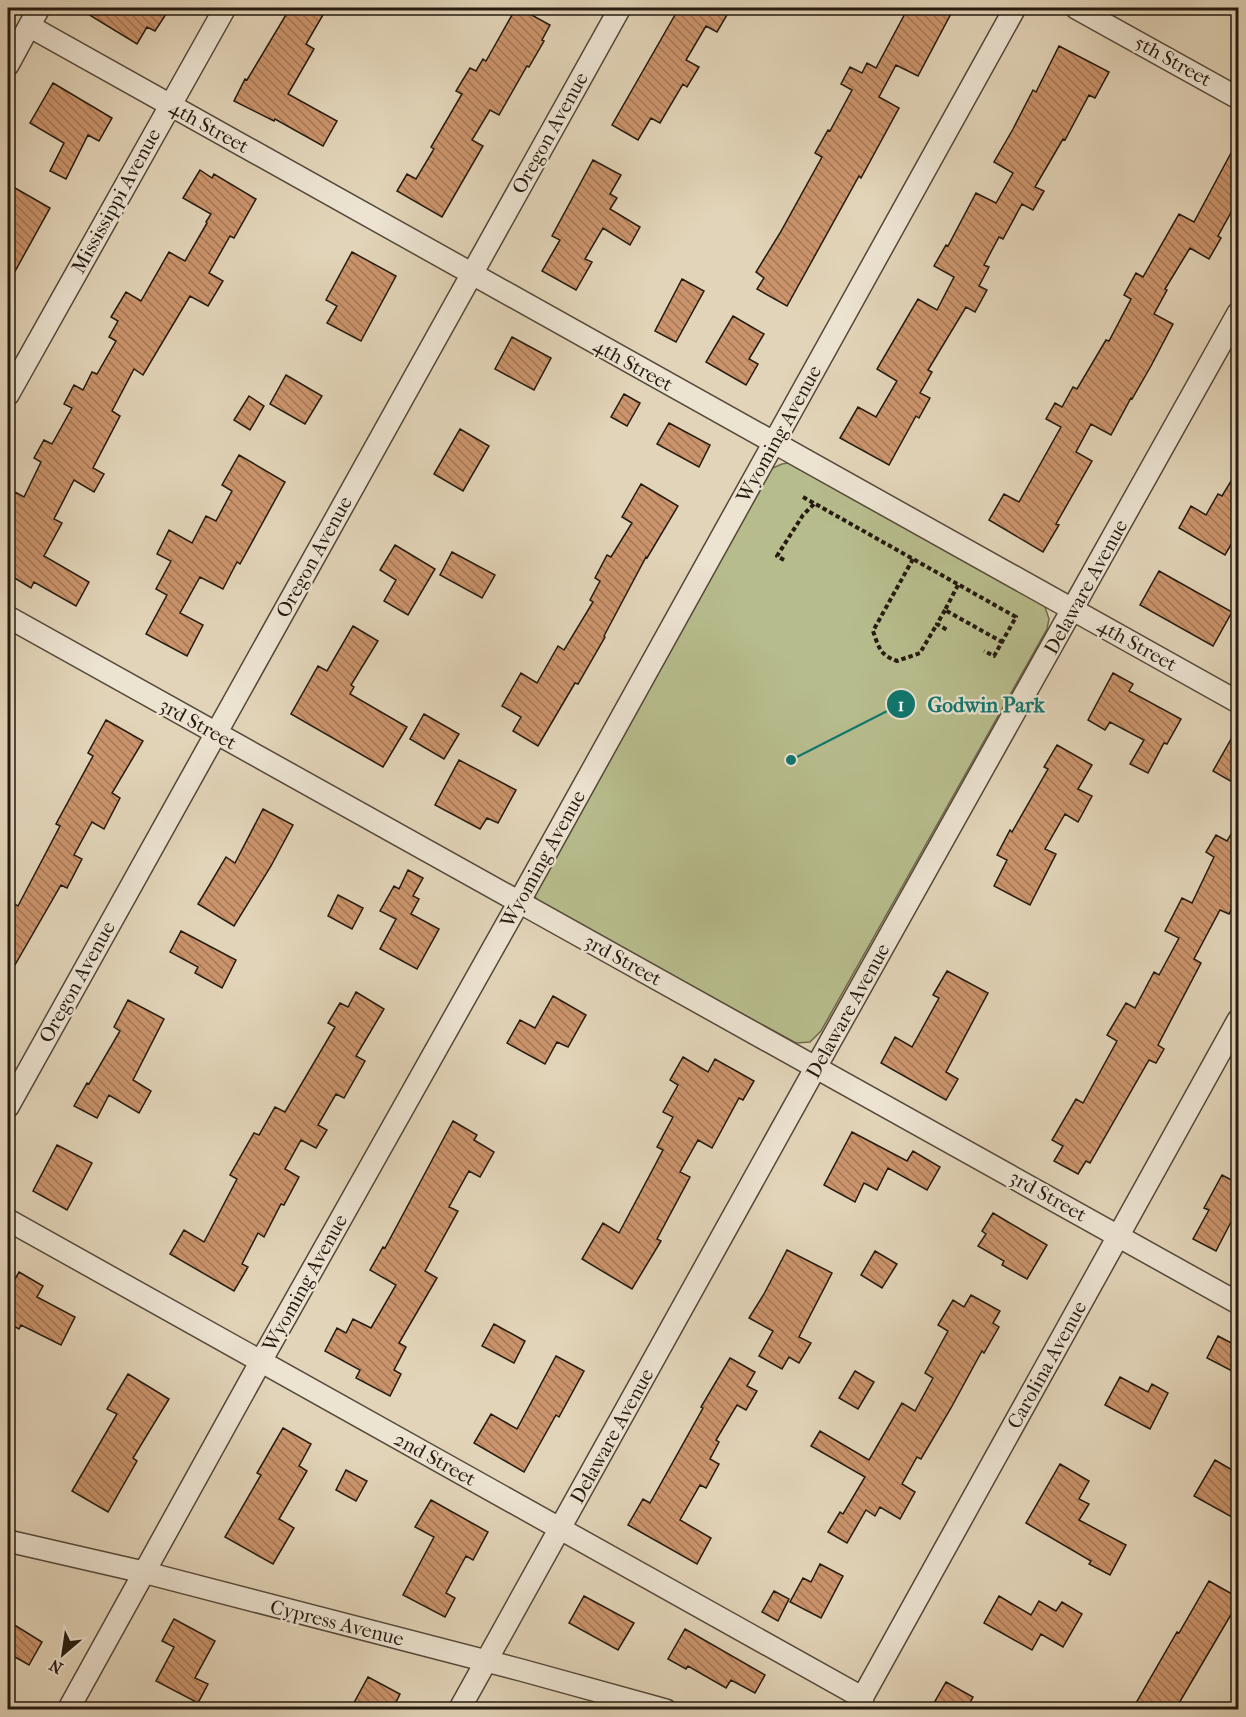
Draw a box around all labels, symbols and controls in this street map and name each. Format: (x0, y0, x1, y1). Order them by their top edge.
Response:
street label: 5th Street (1131, 31, 1215, 91)
street label: Oregon Avenue (507, 68, 593, 198)
street label: 4th Street (165, 96, 253, 158)
street label: Mississippi Avenue (67, 125, 165, 277)
street label: 4th Street (589, 334, 677, 396)
street label: Wyoming Avenue (731, 361, 826, 507)
street label: Oregon Avenue (271, 492, 357, 622)
street label: Delaware Avenue (1039, 516, 1133, 658)
street label: 4th Street (1093, 614, 1181, 676)
callout: Godwin Park (886, 685, 1057, 724)
street label: 3rd Street (155, 693, 241, 755)
text: Godwin Park (927, 693, 1046, 717)
text: 1 (898, 695, 904, 716)
street label: Wyoming Avenue (495, 786, 590, 932)
street label: Oregon Avenue (34, 917, 120, 1047)
street label: 3rd Street (580, 929, 666, 991)
street label: Delaware Avenue (801, 940, 895, 1082)
street label: 3rd Street (1005, 1165, 1091, 1227)
street label: Wyoming Avenue (257, 1210, 352, 1356)
street label: Carolina Avenue (1002, 1297, 1092, 1433)
street label: Delaware Avenue (565, 1365, 659, 1507)
street label: 2nd Street (390, 1427, 480, 1491)
street label: Cypress Avenue (268, 1595, 406, 1651)
north arrow (33, 1624, 93, 1684)
text: N (45, 1655, 66, 1678)

